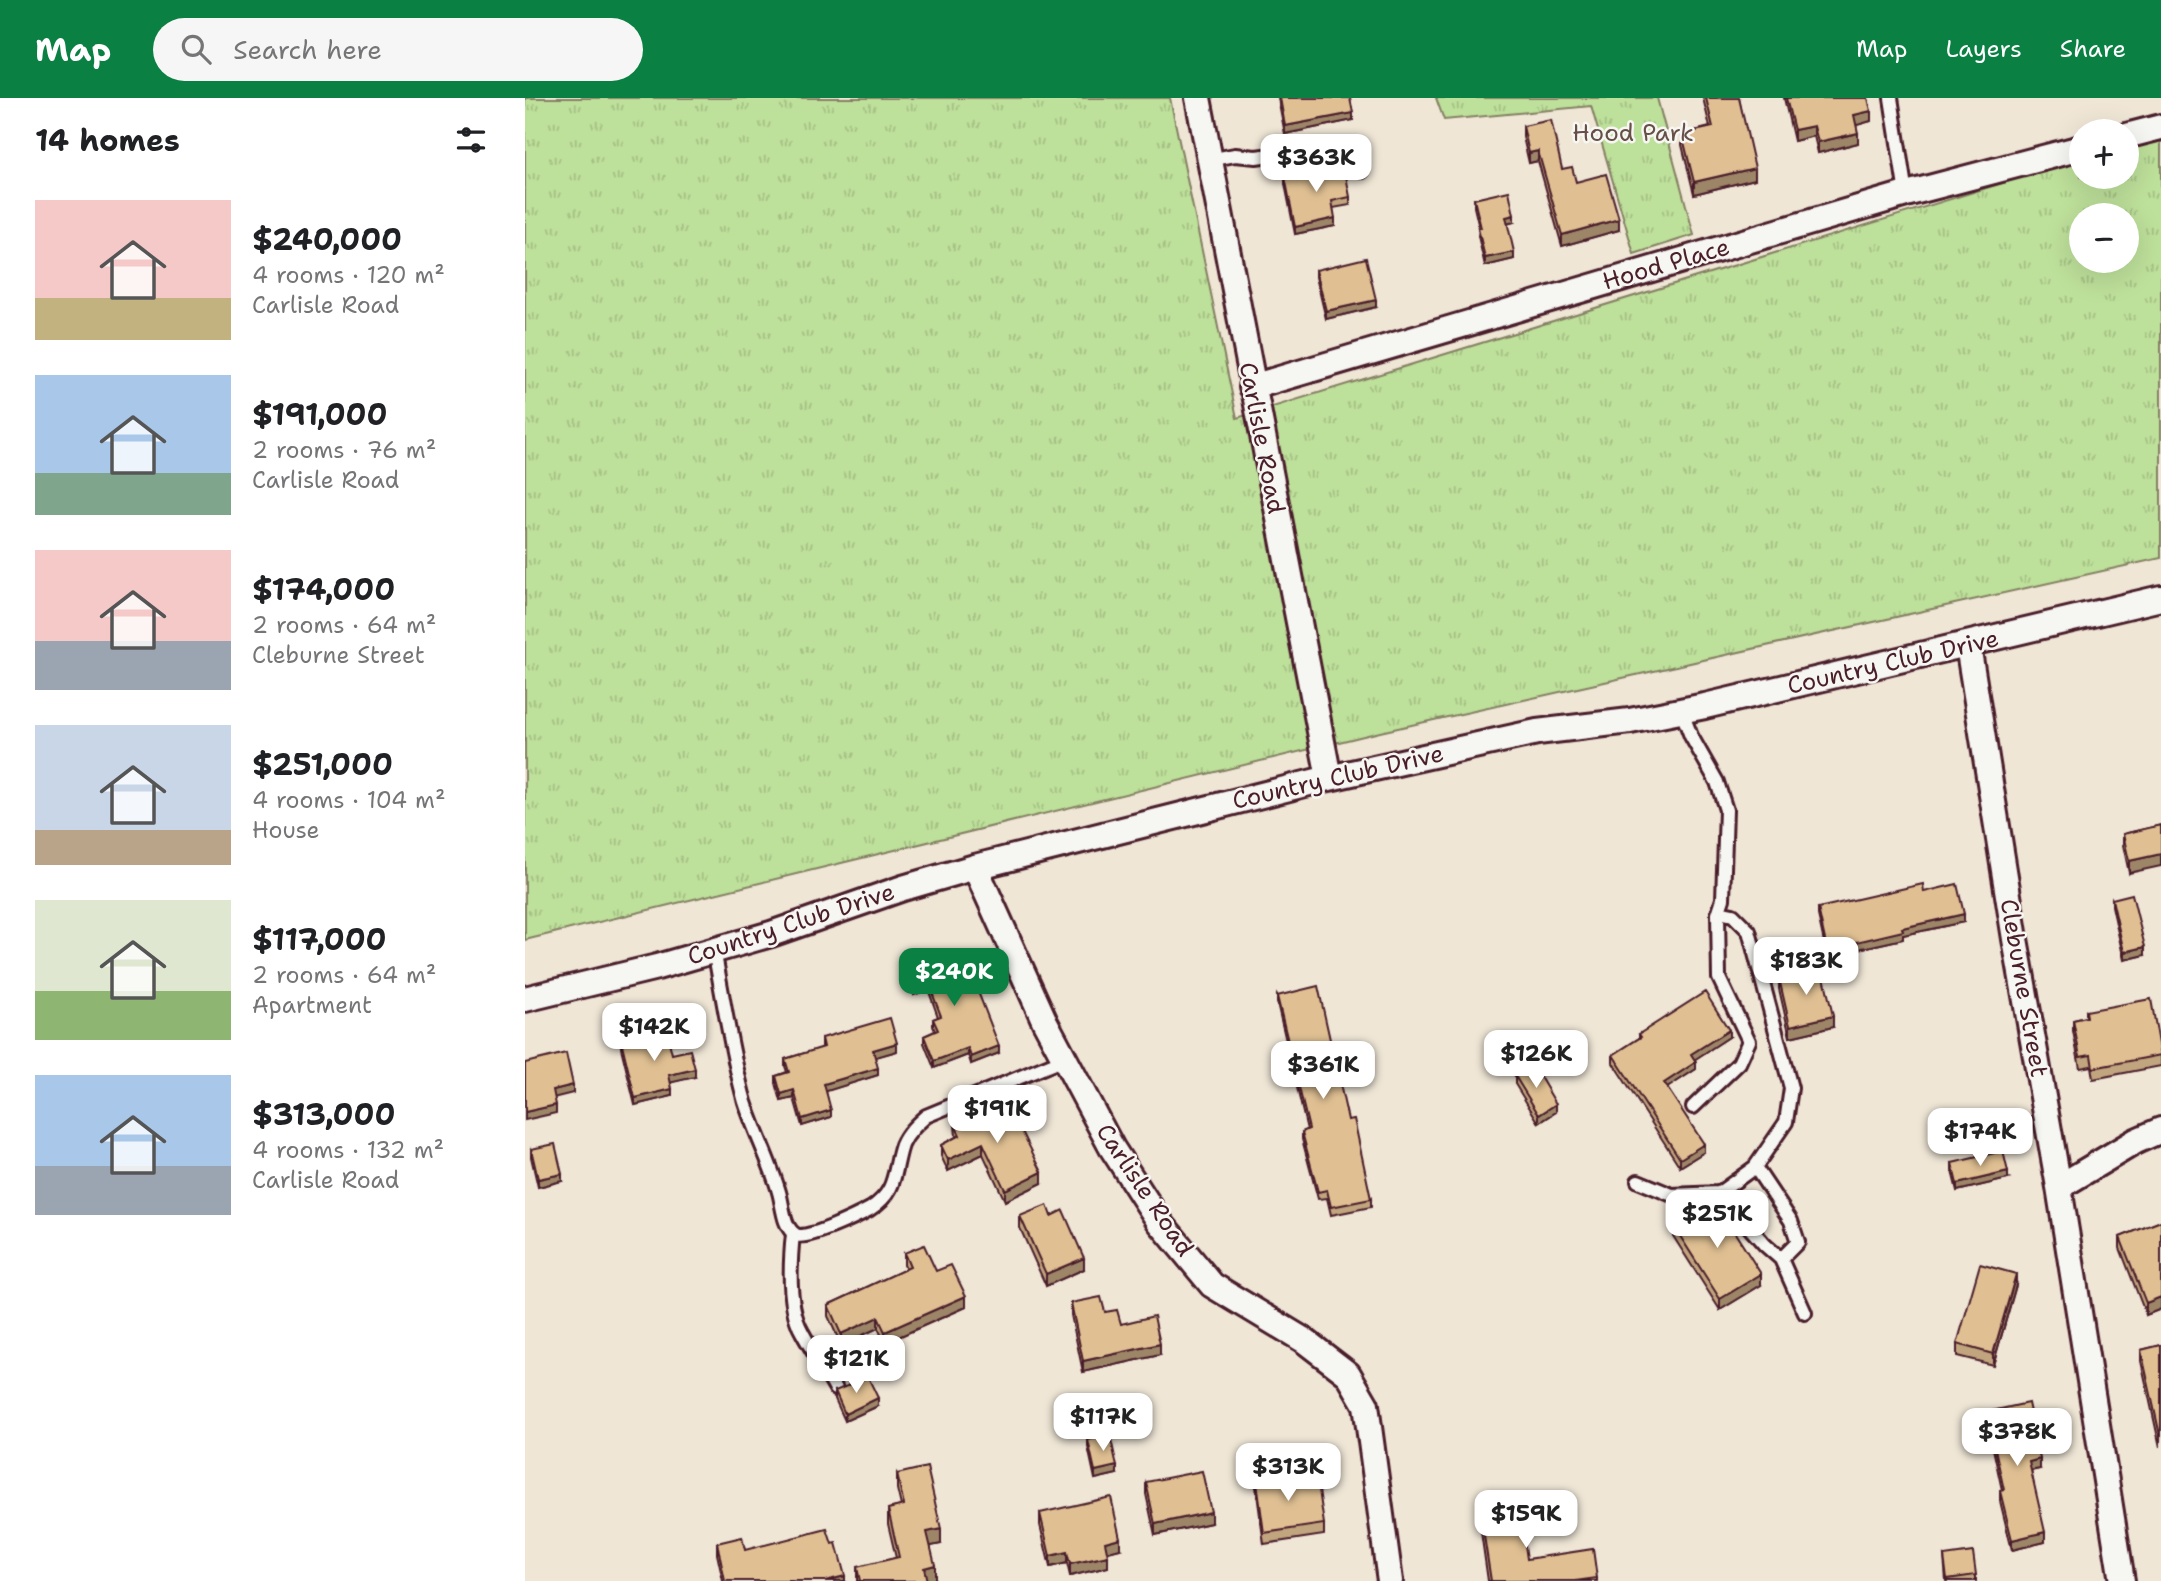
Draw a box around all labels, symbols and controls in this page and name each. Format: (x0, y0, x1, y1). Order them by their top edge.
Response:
search box (153, 18, 643, 81)
text: Map (35, 27, 111, 72)
icon: search (177, 30, 215, 68)
text: Search here (233, 32, 382, 67)
text: Map (1856, 33, 1907, 65)
text: Layers (1945, 33, 2022, 65)
text: Share (2060, 33, 2126, 65)
park label: Hood Park (1572, 117, 1694, 149)
map controls (2069, 119, 2139, 273)
button: + (2069, 119, 2139, 189)
text: 14 homes (35, 120, 180, 161)
icon: filters (452, 121, 490, 159)
pin: $363K (1267, 134, 1365, 194)
text: $363K (1277, 142, 1355, 172)
button: − (2069, 203, 2139, 273)
text: $240,000 (252, 219, 402, 260)
icon: home (91, 228, 175, 312)
street label: Hood Place (1599, 231, 1733, 297)
text: 4 rooms · 120 m² (252, 260, 445, 290)
text: Carlisle Road (252, 290, 399, 320)
street label: Carlisle Road (1232, 360, 1292, 516)
text: $191,000 (252, 394, 388, 435)
icon: home (91, 403, 175, 487)
text: 2 rooms · 76 m² (252, 435, 436, 465)
text: Carlisle Road (252, 465, 399, 495)
text: $174,000 (252, 569, 395, 610)
icon: home (91, 578, 175, 662)
text: 2 rooms · 64 m² (252, 610, 436, 640)
street label: Country Club Drive (1784, 622, 2002, 702)
text: Cleburne Street (252, 640, 425, 670)
street label: Country Club Drive (1229, 737, 1447, 817)
text: $251,000 (252, 744, 393, 785)
icon: home (91, 753, 175, 837)
text: 4 rooms · 104 m² (252, 785, 445, 815)
text: House (252, 815, 320, 845)
street label: Country Club Drive (683, 875, 899, 973)
street label: Cleburne Street (1993, 896, 2055, 1080)
text: $117,000 (252, 919, 387, 960)
icon: home (91, 928, 175, 1012)
pin: $183K (1757, 937, 1855, 997)
text: $183K (1770, 945, 1842, 975)
pin: $240K (905, 948, 1003, 1008)
text: $240K (915, 956, 993, 986)
text: 2 rooms · 64 m² (252, 960, 436, 990)
text: Apartment (252, 990, 372, 1020)
pin: $142K (605, 1004, 703, 1063)
text: $142K (618, 1011, 690, 1041)
pin: $126K (1487, 1030, 1585, 1090)
text: $126K (1500, 1038, 1572, 1068)
pin: $361K (1274, 1042, 1372, 1101)
text: $361K (1287, 1049, 1359, 1079)
pin: $191K (948, 1086, 1046, 1145)
text: $191K (964, 1093, 1030, 1123)
text: $313,000 (252, 1094, 395, 1135)
icon: home (91, 1103, 175, 1187)
pin: $174K (1931, 1108, 2029, 1168)
text: $174K (1944, 1116, 2016, 1146)
street label: Carlisle Road (1089, 1117, 1201, 1263)
text: 4 rooms · 132 m² (252, 1135, 444, 1165)
text: Carlisle Road (252, 1165, 399, 1195)
pin: $251K (1668, 1190, 1766, 1250)
text: $251K (1682, 1198, 1752, 1228)
pin: $121K (807, 1336, 905, 1395)
text: $121K (823, 1343, 889, 1373)
pin: $117K (1054, 1394, 1152, 1453)
text: $117K (1070, 1401, 1136, 1431)
pin: $378K (1968, 1408, 2066, 1468)
text: $378K (1978, 1416, 2056, 1446)
pin: $313K (1239, 1444, 1337, 1503)
text: $313K (1252, 1451, 1324, 1481)
pin: $159K (1477, 1490, 1575, 1550)
text: $159K (1490, 1498, 1562, 1528)

